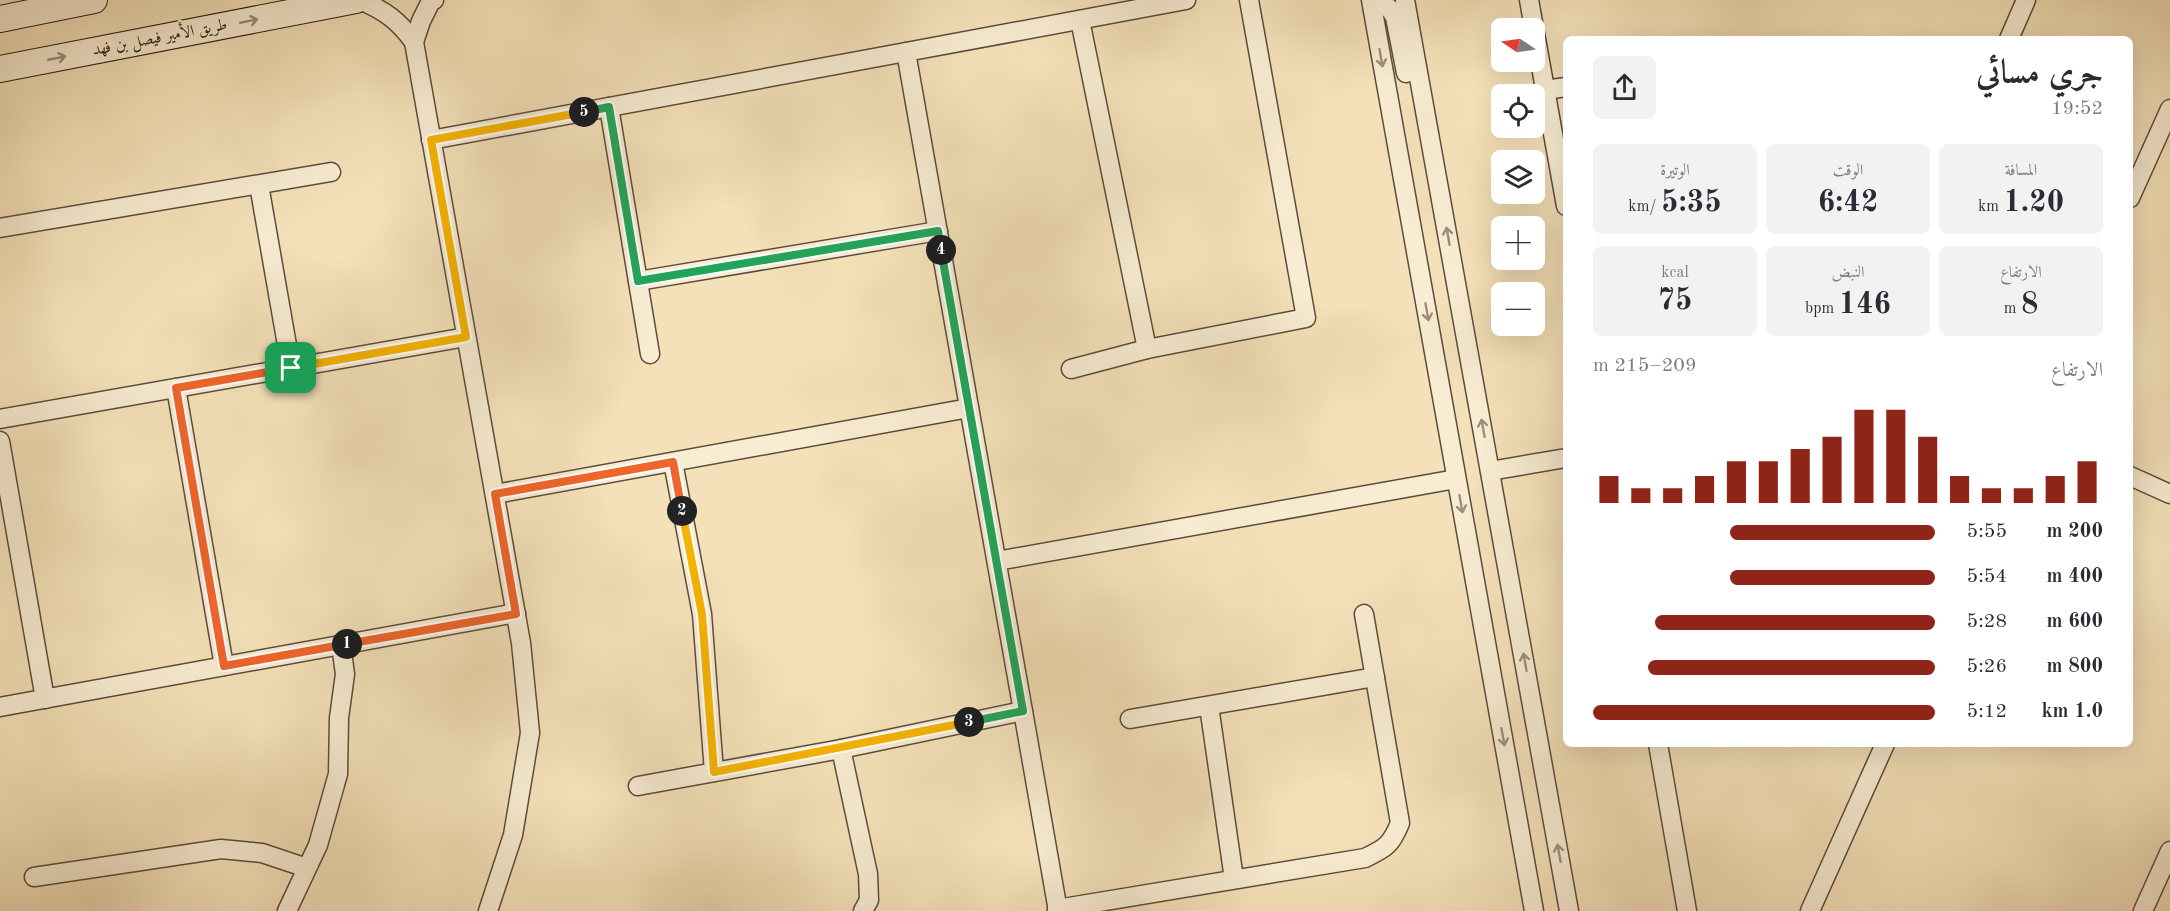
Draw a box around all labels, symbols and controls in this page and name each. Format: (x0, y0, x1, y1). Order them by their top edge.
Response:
street label: طريق الأمير فيصل بن فهد (90, 12, 229, 61)
one-way arrow (239, 15, 258, 26)
north arrow (1491, 18, 1545, 72)
map controls (1491, 18, 1545, 336)
one-way arrow (1376, 47, 1387, 67)
one-way arrow (47, 52, 67, 63)
button: share (1593, 56, 1656, 119)
text: جري مسائي (1976, 58, 2103, 91)
button: locate (1491, 84, 1545, 138)
pin: 5 (569, 97, 599, 127)
text: 19:52 (2051, 99, 2103, 119)
text: 5 (579, 104, 589, 120)
button: layers (1491, 150, 1545, 204)
text: الوتيرة (1660, 163, 1690, 179)
text: الوقت (1833, 163, 1863, 179)
text: المسافة (2005, 163, 2037, 179)
text: 5:35 (1661, 188, 1722, 218)
text: 6:42 (1818, 188, 1878, 218)
text: 1.20 (2003, 188, 2064, 218)
text: /km (1628, 199, 1661, 215)
text: km (1978, 199, 2003, 215)
button: + (1491, 216, 1545, 270)
one-way arrow (1442, 227, 1453, 247)
pin: 4 (926, 235, 956, 265)
text: 4 (936, 242, 946, 258)
text: kcal (1661, 265, 1689, 281)
text: النبض (1832, 265, 1864, 281)
text: الارتفاع (2000, 265, 2042, 281)
button: − (1491, 282, 1545, 336)
text: 75 (1658, 286, 1692, 316)
text: 146 (1839, 290, 1891, 320)
text: 8 (2021, 290, 2038, 320)
one-way arrow (1421, 301, 1432, 321)
text: bpm (1805, 301, 1839, 317)
text: m (2004, 301, 2021, 317)
pin (265, 342, 316, 393)
icon: arrive (274, 351, 307, 384)
text: 209–215 m (1593, 356, 1697, 376)
text: الارتفاع (2051, 361, 2103, 381)
one-way arrow (1477, 419, 1488, 439)
one-way arrow (1456, 493, 1467, 513)
pin: 2 (667, 496, 697, 526)
text: 2 (677, 503, 687, 519)
text: 5:55 (1967, 522, 2007, 542)
text: 200 m (2047, 522, 2103, 542)
text: 5:54 (1967, 567, 2007, 587)
text: 400 m (2047, 567, 2103, 587)
text: 5:28 (1967, 612, 2007, 632)
text: 600 m (2047, 612, 2103, 632)
pin: 1 (332, 629, 362, 659)
text: 1 (342, 636, 352, 652)
one-way arrow (1519, 652, 1530, 672)
text: 5:26 (1967, 657, 2007, 677)
text: 800 m (2047, 657, 2103, 677)
text: 5:12 (1967, 702, 2007, 722)
text: 1.0 km (2041, 702, 2103, 722)
pin: 3 (954, 707, 984, 737)
text: 3 (964, 714, 974, 730)
one-way arrow (1497, 726, 1508, 746)
one-way arrow (1553, 844, 1564, 864)

